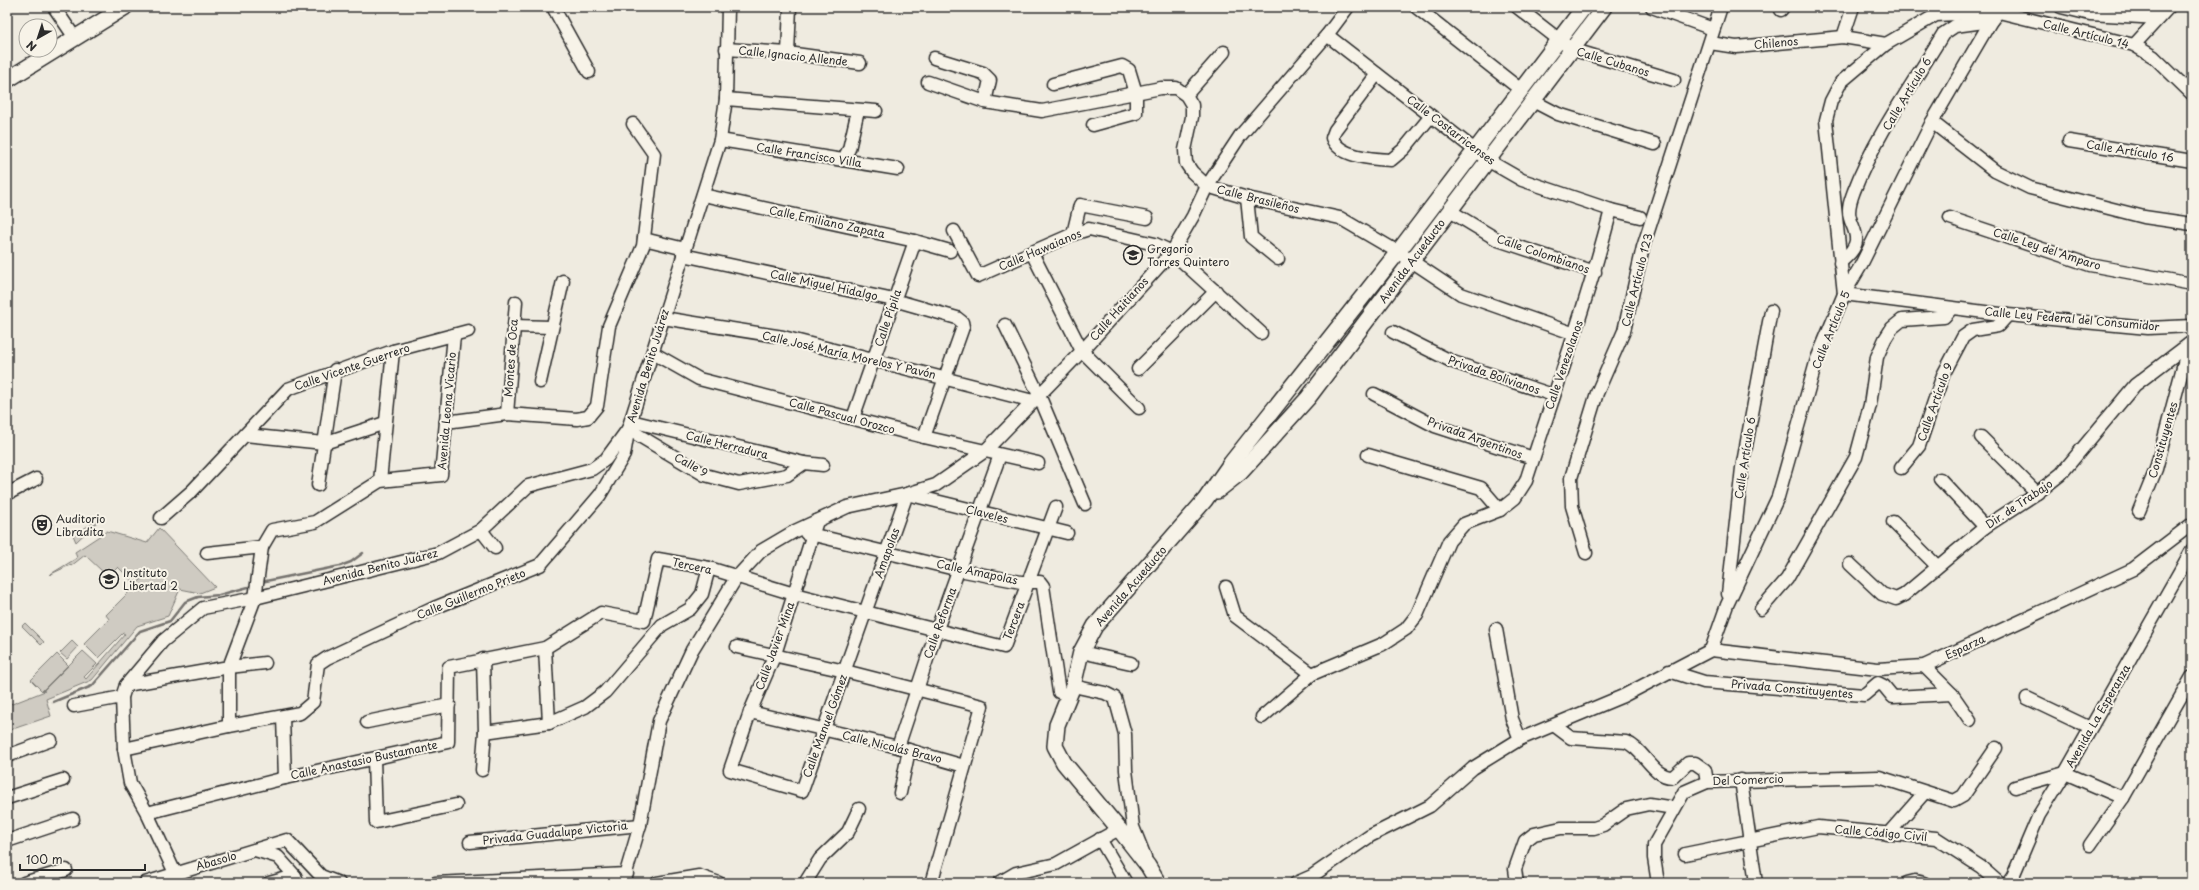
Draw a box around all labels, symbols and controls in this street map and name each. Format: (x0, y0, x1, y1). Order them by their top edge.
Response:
street label: Calle Artículo 14 (2041, 15, 2131, 52)
north arrow (18, 18, 58, 58)
street label: Chilenos (1753, 32, 1799, 53)
text: N (22, 37, 40, 56)
street label: Calle Ignacio Allende (737, 41, 849, 70)
street label: Calle Cubanos (1575, 42, 1652, 81)
street label: Calle Artículo 6 (1878, 54, 1935, 134)
street label: Calle Costarricenses (1403, 91, 1499, 169)
street label: Calle Artículo 16 (2085, 135, 2175, 166)
street label: Calle Francisco Villa (755, 138, 863, 171)
street label: Calle Brasileños (1215, 180, 1301, 217)
street label: Calle Emiliano Zapata (768, 201, 887, 242)
street label: Avenida Acueducto (1374, 215, 1449, 306)
street label: Calle Ley del Amparo (1991, 223, 2103, 274)
street label: Calle Hawaianos (996, 224, 1084, 275)
street label: Calle Colombianos (1494, 230, 1592, 277)
street label: Calle Artículo 123 (1617, 231, 1656, 328)
place label: Gregorio Torres Quintero (1147, 240, 1229, 270)
school or university icon: Gregorio Torres Quintero (1122, 244, 1144, 266)
street label: Calle Miguel Hidalgo (769, 265, 879, 304)
street label: Calle Haitianos (1085, 273, 1152, 344)
street label: Calle Pípila (870, 287, 905, 349)
street label: Calle Artículo 5 (1807, 288, 1854, 371)
street label: Calle Ley Federal del Consumidor (1984, 302, 2160, 335)
street label: Avenida Benito Juárez (622, 307, 673, 425)
street label: Montes de Oca (499, 318, 522, 397)
street label: Calle Venezolanos (1540, 318, 1587, 412)
street label: Calle José María Morelos Y Pavón (760, 326, 938, 383)
street label: Calle Vicente Guerrero (292, 339, 412, 394)
street label: Avenida Leona Vicario (433, 351, 460, 471)
street label: Privada Bolivianos (1446, 351, 1542, 398)
street label: Calle Artículo 9 (1912, 360, 1957, 444)
street label: Calle Pascual Orozco (787, 393, 897, 438)
street label: Constituyentes (2144, 400, 2182, 480)
street label: Privada Argentinos (1425, 412, 1525, 463)
street label: Calle Artículo 6 (1730, 416, 1759, 500)
street label: Calle Herradura (684, 426, 770, 463)
street label: Calle 9 (671, 448, 711, 481)
street label: Dir. de Trabajo (1982, 475, 2056, 532)
street label: Claveles (964, 500, 1010, 527)
place label: Auditorio Libradita (56, 510, 105, 540)
theatre icon: Auditorio Libradita (31, 514, 53, 536)
street label: Amapolas (870, 525, 904, 580)
street label: Avenida Acueducto (1091, 542, 1170, 630)
street label: Avenida Benito Juárez (321, 544, 439, 589)
street label: Tercera (671, 553, 714, 578)
street label: Calle Amapolas (935, 555, 1019, 588)
place label: Instituto Libertad 2 (123, 564, 178, 594)
street label: Calle Guillermo Prieto (414, 564, 528, 623)
school or university icon: Instituto Libertad 2 (98, 568, 120, 590)
street label: Calle Reforma (919, 585, 960, 661)
street label: Calle Javier Mina (751, 599, 798, 692)
street label: Tercera (998, 599, 1029, 643)
street label: Esparza (1942, 630, 1988, 663)
street label: Avenida La Esperanza (2061, 660, 2135, 771)
street label: Calle Manuel Gómez (798, 672, 851, 780)
street label: Privada Constituyentes (1730, 675, 1854, 702)
street label: Calle Nicolás Bravo (840, 726, 944, 767)
street label: Calle Anastasio Bustamante (289, 736, 439, 783)
street label: Del Comercio (1712, 770, 1784, 789)
street label: Privada Guadalupe Victoria (482, 816, 628, 849)
street label: Calle Código Civil (1834, 820, 1928, 845)
scale bar (20, 846, 145, 872)
street label: Abasolo (193, 847, 238, 874)
text: 100 m (26, 850, 63, 868)

